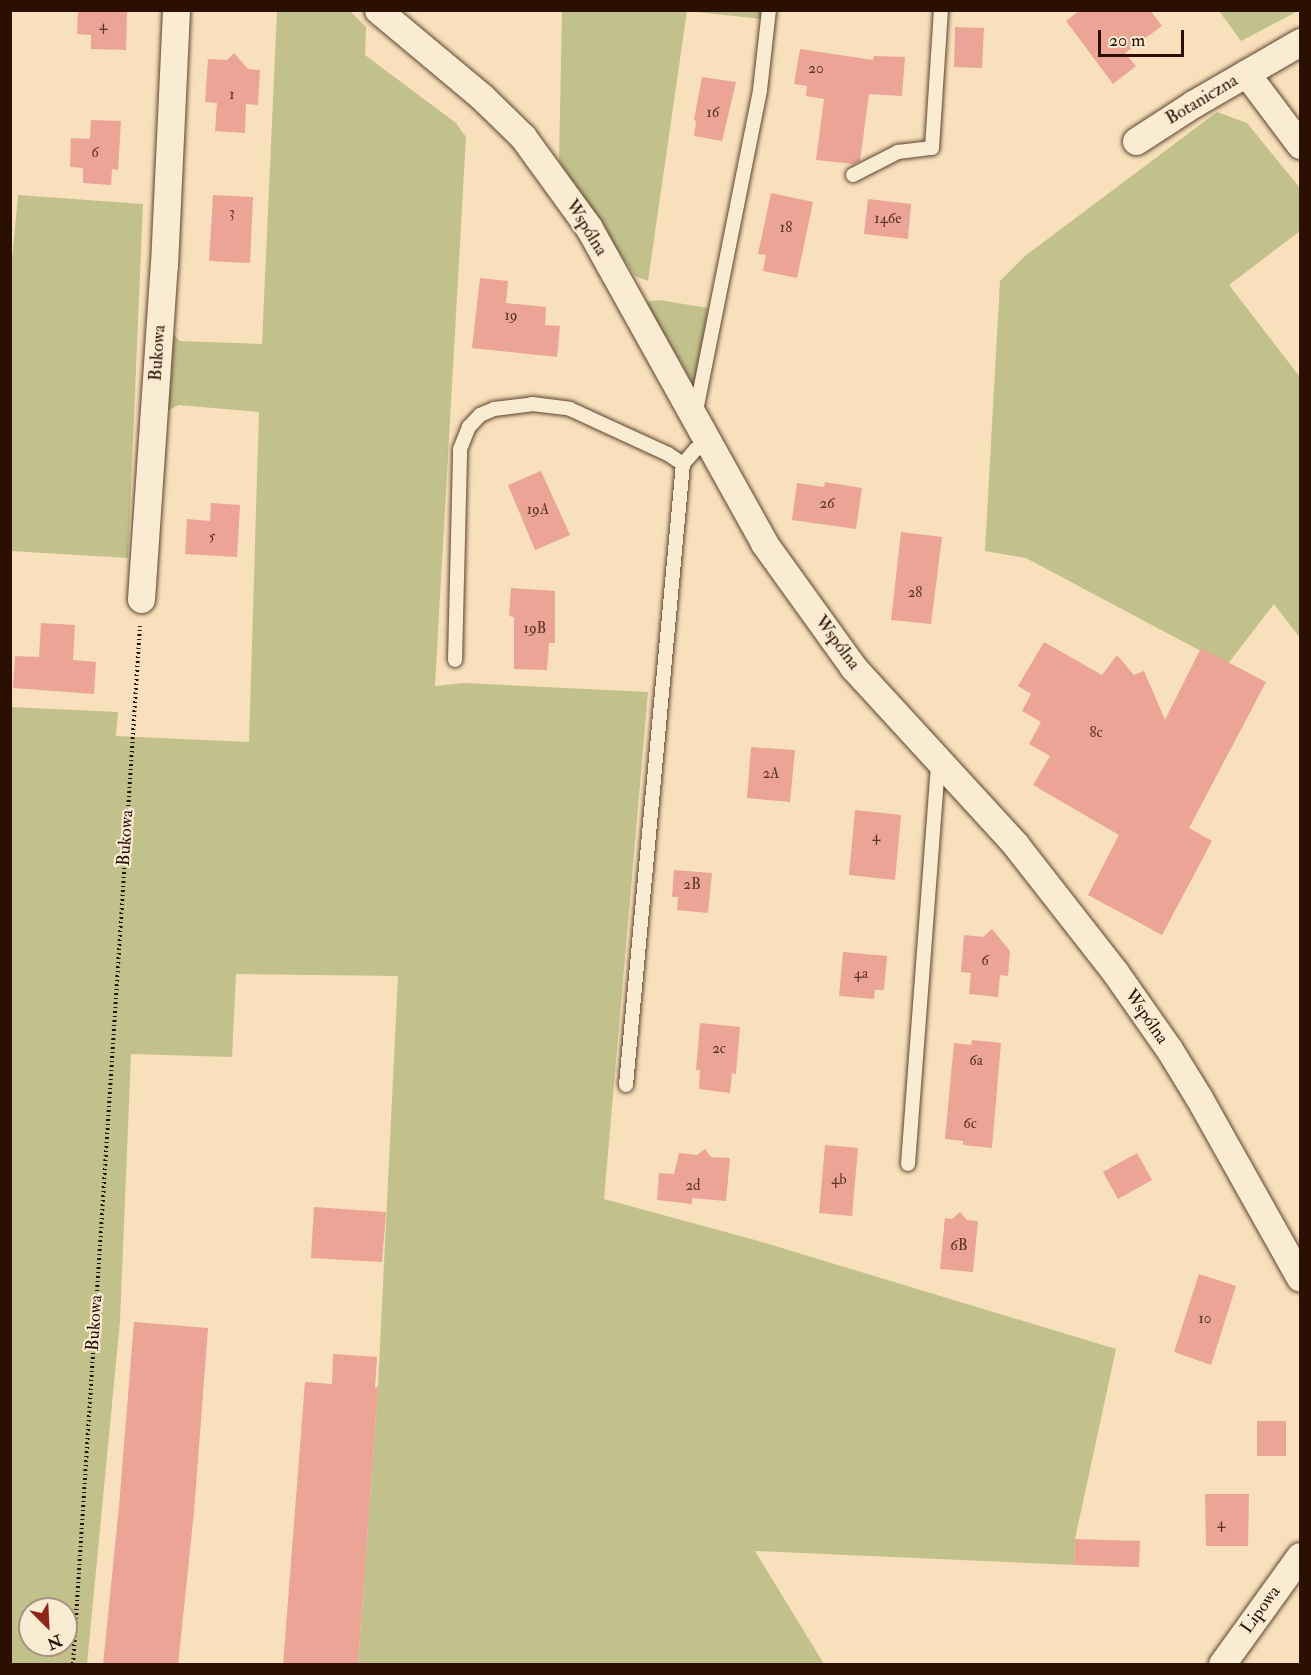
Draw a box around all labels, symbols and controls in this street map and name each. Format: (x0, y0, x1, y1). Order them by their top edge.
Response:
house number: 4 (99, 17, 107, 35)
scale bar (1101, 18, 1186, 56)
text: 20 m (1109, 29, 1145, 52)
house number: 20 (808, 60, 824, 78)
street label: Botaniczna (1162, 70, 1242, 130)
house number: 1 (229, 86, 235, 104)
house number: 16 (707, 104, 719, 122)
house number: 6 (91, 144, 99, 162)
street label: Wspólna (560, 196, 612, 260)
house number: 3 (229, 204, 235, 222)
house number: 146e (874, 210, 902, 228)
house number: 18 (780, 219, 792, 237)
house number: 19 (505, 307, 517, 325)
street label: Bukowa (145, 324, 171, 382)
house number: 26 (819, 495, 835, 513)
house number: 19A (527, 501, 549, 519)
house number: 5 (209, 528, 215, 546)
house number: 28 (908, 584, 922, 602)
street label: Wspólna (810, 612, 864, 674)
house number: 19B (524, 620, 546, 638)
house number: 8c (1089, 724, 1103, 742)
house number: 2A (762, 765, 780, 783)
street label: Bukowa (113, 809, 139, 867)
house number: 4 (872, 828, 880, 846)
house number: 2B (683, 876, 701, 894)
house number: 6 (981, 952, 989, 970)
house number: 4a (854, 965, 868, 983)
street label: Wspólna (1119, 985, 1173, 1049)
house number: 2c (712, 1040, 726, 1058)
house number: 6a (969, 1052, 983, 1070)
house number: 6c (963, 1115, 977, 1133)
house number: 4b (831, 1171, 847, 1189)
house number: 2d (686, 1177, 700, 1195)
house number: 6B (950, 1237, 968, 1255)
street label: Bukowa (82, 1294, 108, 1352)
house number: 10 (1199, 1310, 1211, 1328)
house number: 4 (1217, 1515, 1225, 1533)
street label: Lipowa (1236, 1582, 1286, 1638)
north arrow (18, 1597, 78, 1657)
text: N (44, 1630, 65, 1654)

